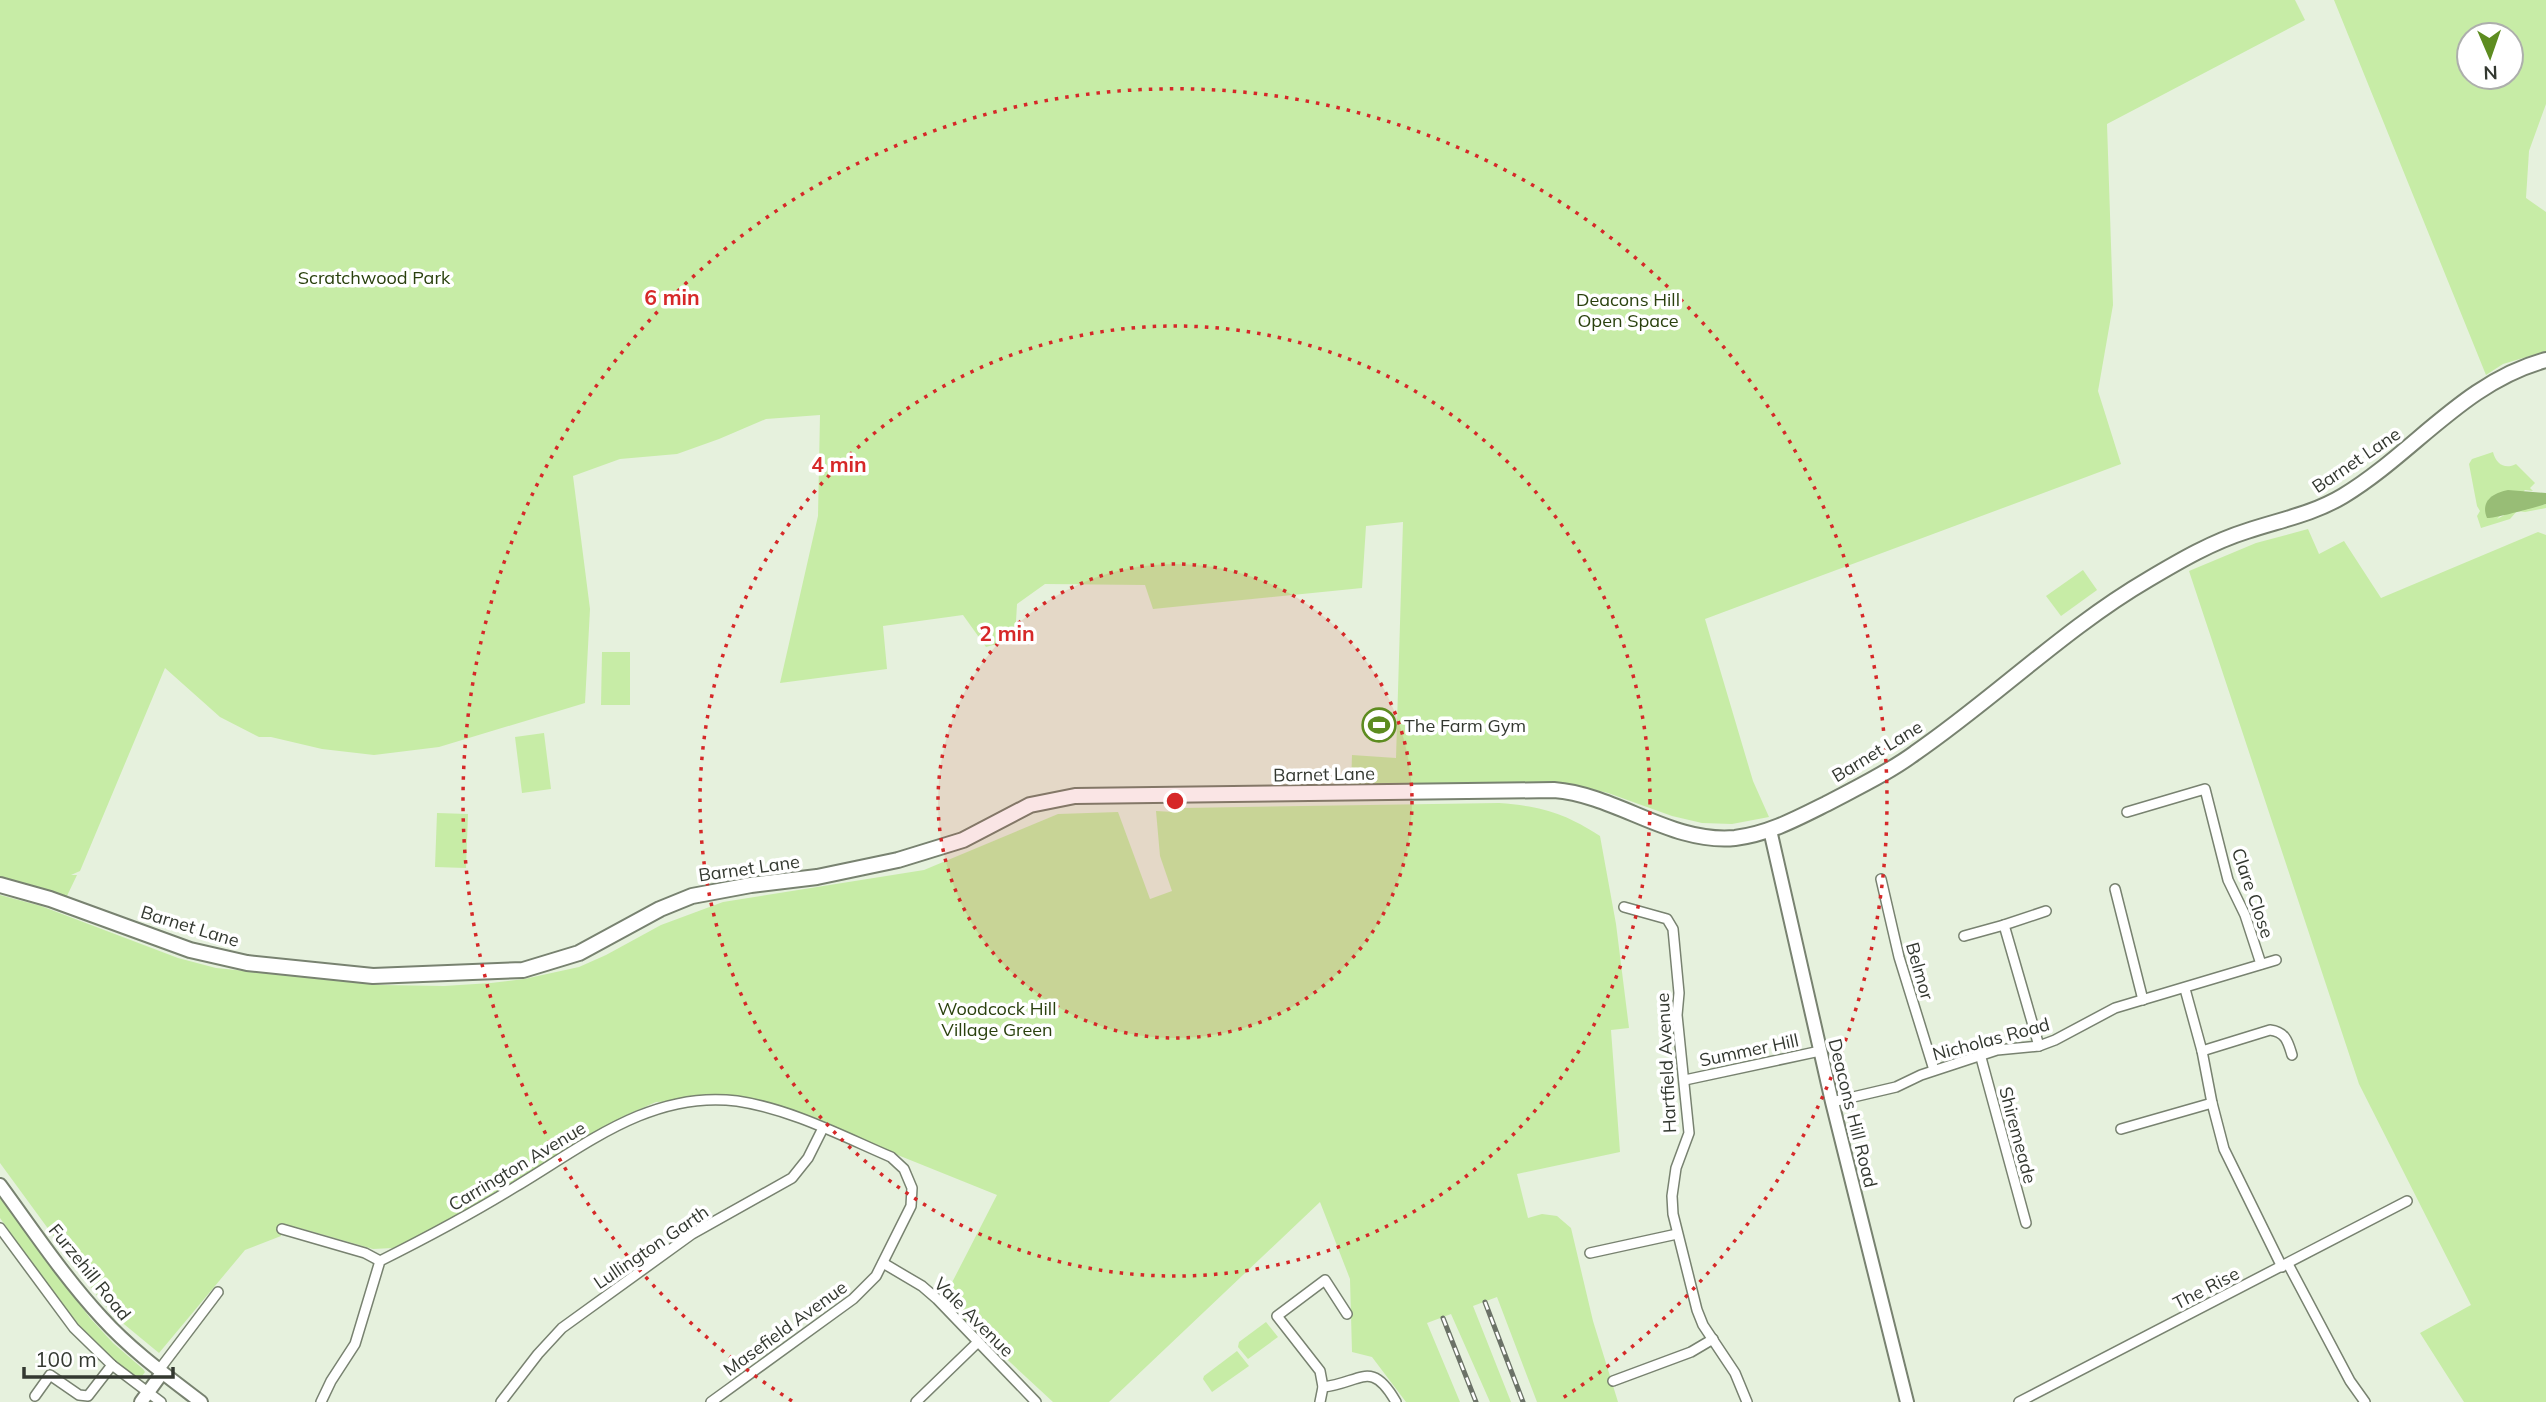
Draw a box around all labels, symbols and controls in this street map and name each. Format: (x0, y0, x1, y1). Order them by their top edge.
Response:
north arrow (2455, 21, 2525, 91)
text: N (2483, 61, 2498, 85)
park label: Scratchwood Park (298, 266, 451, 289)
text: 6 min (644, 284, 700, 310)
park label: Deacons Hill Open Space (1576, 288, 1680, 332)
street label: Barnet Lane (2307, 422, 2405, 498)
text: 4 min (811, 451, 867, 477)
text: 2 min (979, 620, 1035, 646)
sports icon: The Farm Gym (1360, 706, 1398, 744)
place label: The Farm Gym (1404, 714, 1526, 737)
street label: Barnet Lane (1827, 715, 1927, 787)
street label: Barnet Lane (1273, 762, 1375, 786)
centre of rings (1163, 789, 1187, 813)
street label: Clare Close (2227, 845, 2279, 941)
street label: Barnet Lane (697, 850, 801, 886)
street label: Barnet Lane (138, 900, 242, 952)
street label: Belmor (1901, 940, 1939, 1003)
street label: Hartfield Avenue (1651, 992, 1681, 1134)
park label: Woodcock Hill Village Green (938, 997, 1056, 1041)
street label: Nicholas Road (1930, 1012, 2052, 1066)
street label: Summer Hill (1697, 1028, 1801, 1072)
street label: Deacons Hill Road (1823, 1036, 1883, 1190)
street label: Shiremeade (1994, 1084, 2042, 1186)
street label: Carrington Avenue (444, 1116, 590, 1216)
street label: Lullington Garth (589, 1200, 713, 1294)
street label: Furzehill Road (44, 1219, 136, 1325)
street label: The Rise (2169, 1262, 2243, 1314)
street label: Vale Avenue (929, 1272, 1019, 1362)
street label: Masefield Avenue (719, 1275, 851, 1381)
scale bar (24, 1336, 173, 1380)
text: 100 m (35, 1346, 97, 1372)

